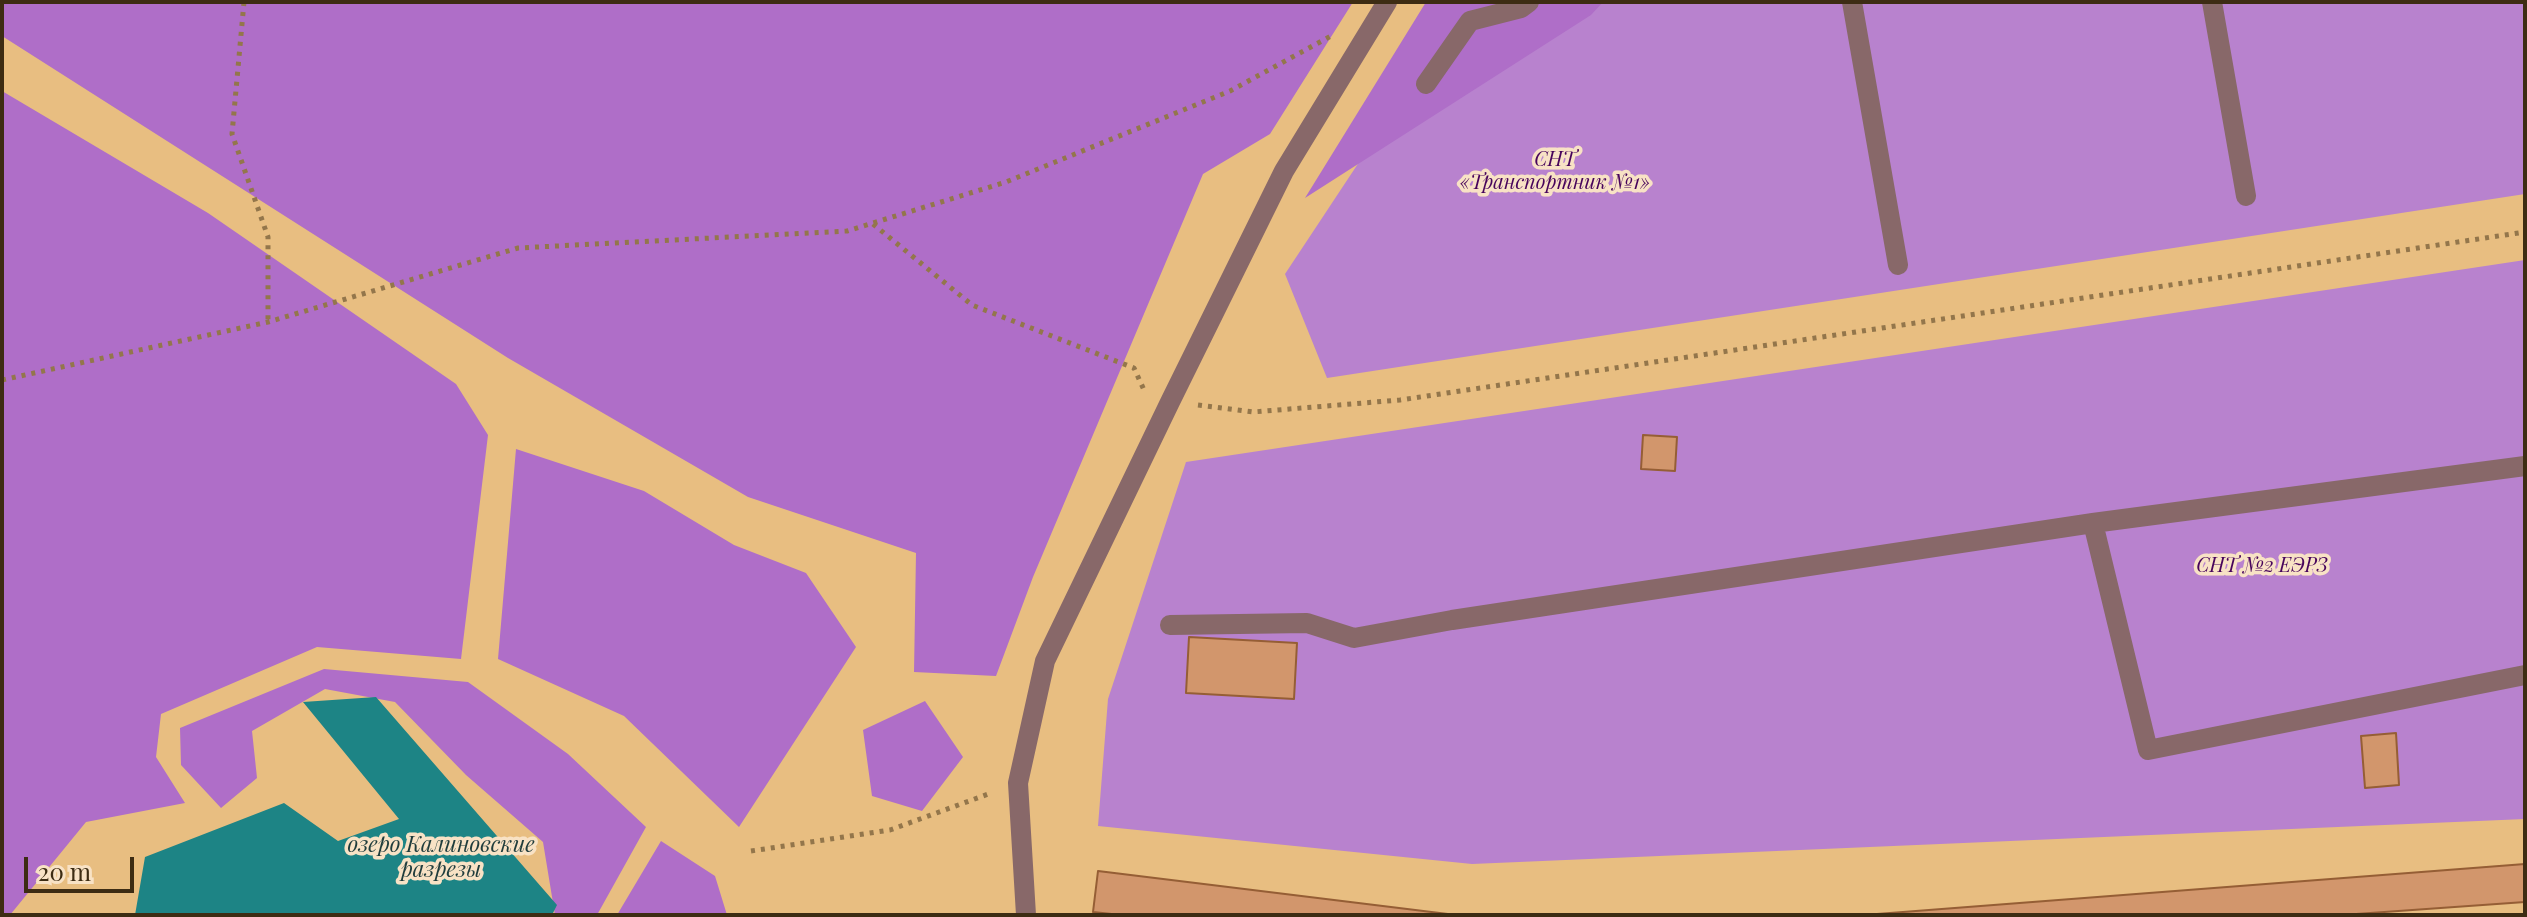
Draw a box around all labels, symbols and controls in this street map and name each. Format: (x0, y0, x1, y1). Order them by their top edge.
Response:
park label: СНТ «Транспортник №1» (1460, 148, 1650, 195)
park label: СНТ №2 ЕЭРЗ (2196, 554, 2328, 578)
water label: озеро Калиновские разрезы (347, 832, 535, 884)
scale bar (28, 841, 138, 891)
text: 20 m (38, 855, 91, 887)

